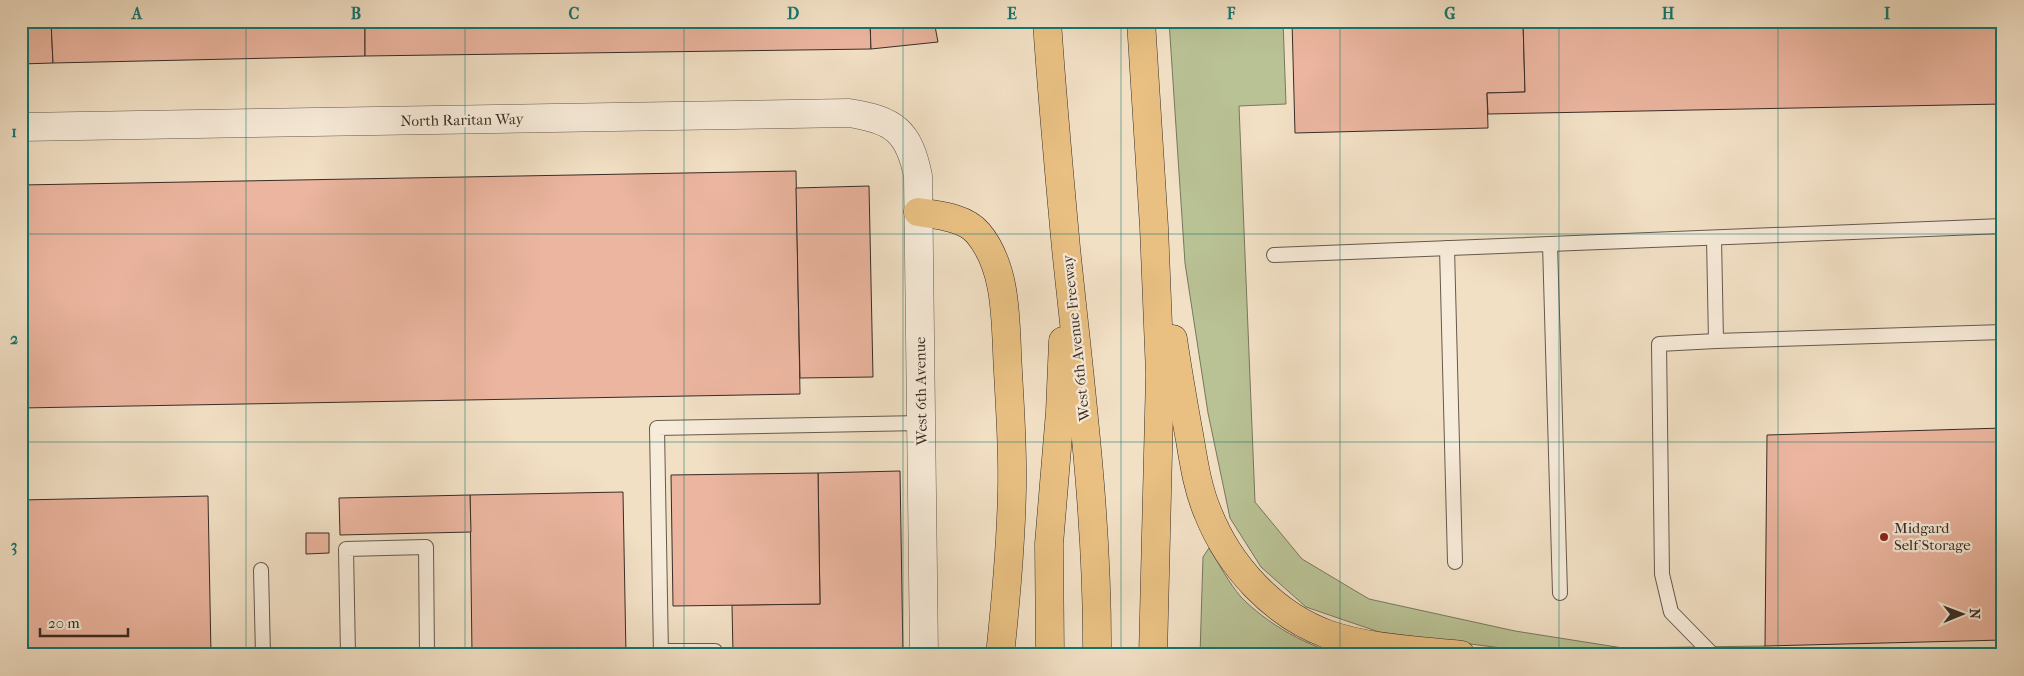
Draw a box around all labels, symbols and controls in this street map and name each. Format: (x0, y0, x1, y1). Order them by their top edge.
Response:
text: A (131, 4, 143, 23)
text: B (351, 4, 361, 23)
text: C (569, 4, 580, 23)
text: D (787, 4, 799, 23)
text: E (1007, 4, 1017, 23)
text: F (1226, 4, 1236, 23)
text: G (1444, 4, 1456, 23)
text: H (1662, 4, 1675, 23)
text: I (1884, 4, 1891, 23)
street label: North Raritan Way (400, 110, 525, 130)
text: 1 (11, 122, 17, 141)
street label: West 6th Avenue Freeway (1058, 253, 1094, 423)
text: 2 (10, 329, 18, 348)
street label: West 6th Avenue (911, 336, 931, 447)
place label: Midgard Self Storage (1894, 519, 1971, 554)
marker: Midgard Self Storage (1878, 531, 1890, 543)
text: 3 (11, 536, 17, 556)
north arrow (1936, 588, 1986, 638)
scale bar (40, 606, 128, 638)
text: N (1966, 608, 1983, 620)
text: 20 m (48, 614, 80, 632)

